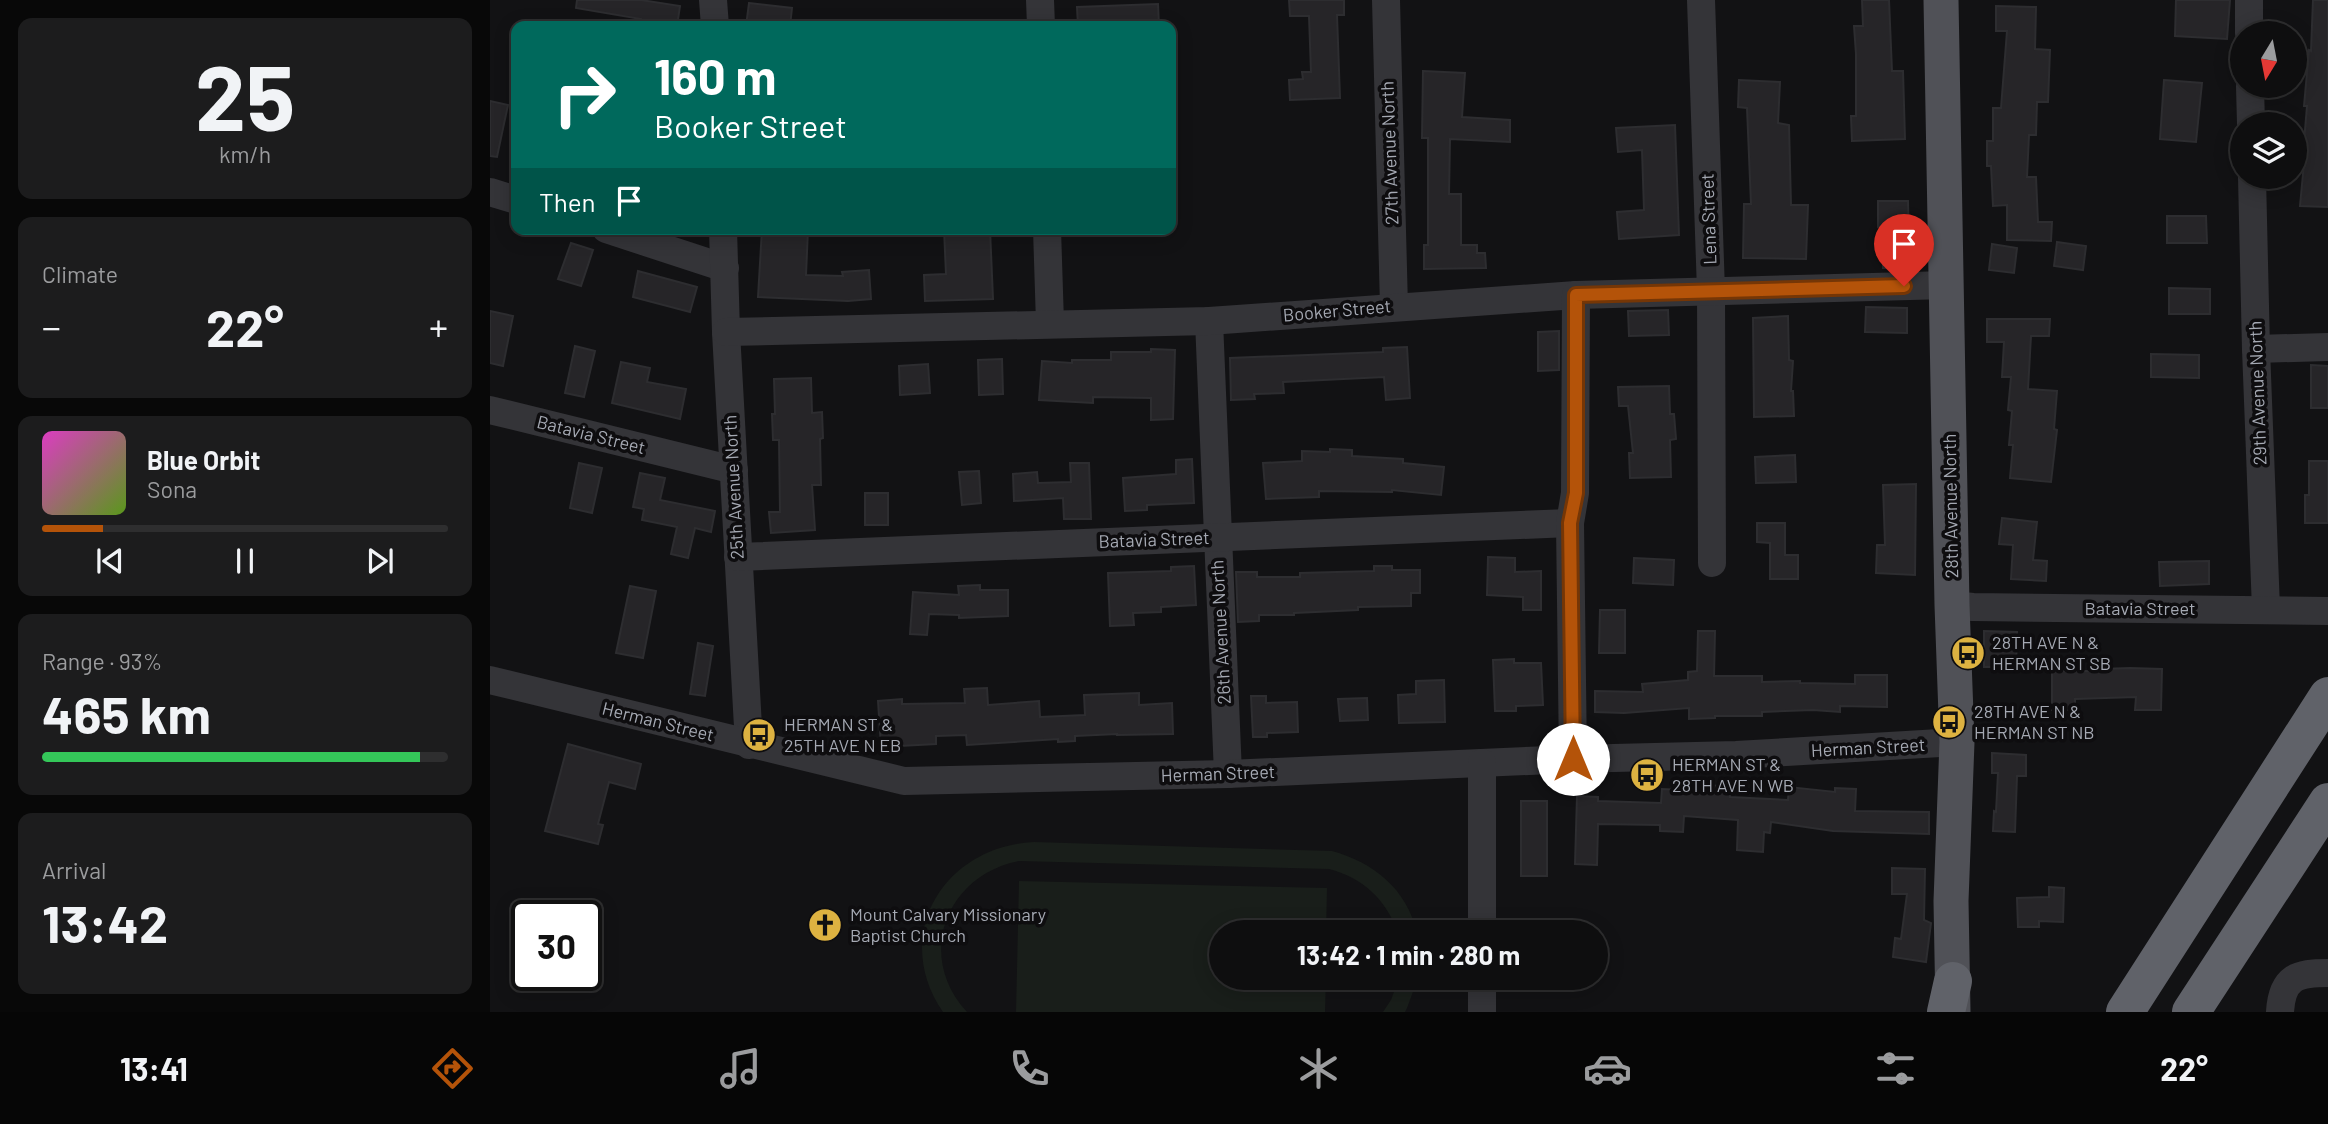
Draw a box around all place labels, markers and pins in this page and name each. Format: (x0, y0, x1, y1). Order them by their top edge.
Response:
pin (1874, 214, 1934, 286)
place label: 28TH AVE N & HERMAN ST SB (1992, 631, 2111, 674)
bus stop icon: 28TH AVE N & HERMAN ST SB (1949, 634, 1987, 672)
place label: 28TH AVE N & HERMAN ST NB (1974, 700, 2094, 743)
bus stop icon: 28TH AVE N & HERMAN ST NB (1930, 703, 1968, 741)
place label: HERMAN ST & 25TH AVE N EB (784, 713, 901, 756)
bus stop icon: HERMAN ST & 25TH AVE N EB (740, 716, 778, 754)
place label: HERMAN ST & 28TH AVE N WB (1672, 753, 1794, 796)
bus stop icon: HERMAN ST & 28TH AVE N WB (1628, 756, 1666, 794)
place label: Mount Calvary Missionary Baptist Church (850, 903, 1046, 946)
church icon: Mount Calvary Missionary Baptist Church (806, 906, 844, 944)

